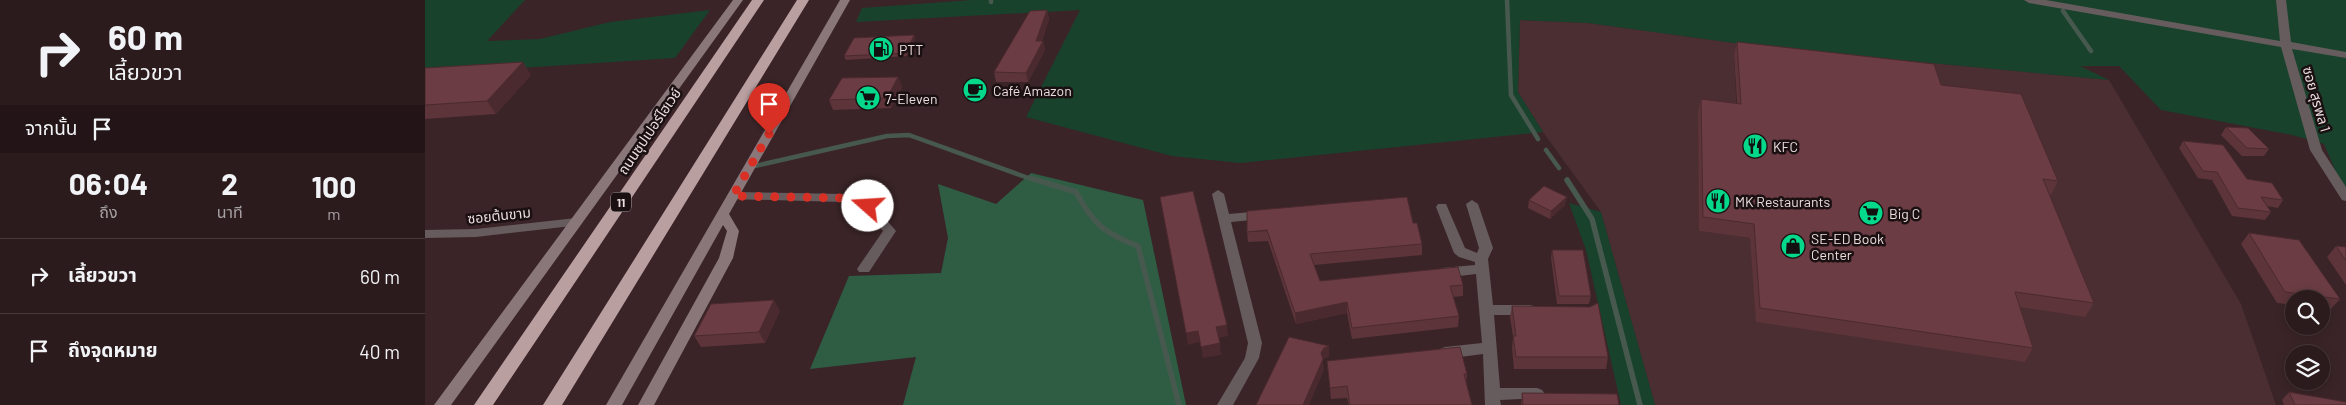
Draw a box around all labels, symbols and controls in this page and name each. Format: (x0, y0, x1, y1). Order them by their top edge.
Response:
text: 60 m (108, 15, 183, 57)
icon: right (25, 20, 90, 85)
fuel station icon: PTT (868, 36, 894, 62)
place label: PTT (899, 41, 923, 58)
text: เลี้ยวขวา (108, 58, 183, 84)
street label: ซอย สุรพล 1 (2299, 64, 2334, 134)
cafe icon: Café Amazon (962, 77, 988, 103)
place label: Café Amazon (993, 82, 1072, 99)
pin (748, 83, 790, 134)
street label: ถนนซุปเปอร์ไฮเวย์ (614, 85, 685, 178)
supermarket icon: 7-Eleven (855, 85, 881, 111)
icon: arrive (755, 90, 783, 118)
place label: 7-Eleven (885, 90, 938, 107)
icon: arrive (88, 115, 116, 143)
text: จากนั้น (25, 116, 78, 139)
restaurant icon: KFC (1742, 133, 1768, 159)
place label: KFC (1773, 138, 1798, 155)
text: 06:04 (69, 165, 148, 201)
text: 2 (221, 165, 238, 201)
text: 100 (311, 168, 356, 204)
position arrow (841, 179, 893, 231)
restaurant icon: MK Restaurants (1705, 188, 1731, 214)
road number: 11 (611, 192, 631, 212)
place label: MK Restaurants (1735, 193, 1831, 210)
supermarket icon: Big C (1858, 200, 1884, 226)
text: ถึง (99, 202, 117, 221)
text: นาที (217, 202, 243, 221)
street label: ซอยต้นขาม (467, 203, 531, 227)
text: m (327, 204, 341, 223)
place label: Big C (1889, 205, 1920, 222)
place label: SE-ED Book Center (1811, 230, 1884, 263)
shop icon: SE-ED Book Center (1780, 233, 1806, 259)
icon: right (25, 262, 53, 290)
text: เลี้ยวขวา (68, 263, 137, 286)
text: 60 m (360, 265, 400, 288)
map controls (2285, 290, 2330, 390)
button: search (2285, 290, 2330, 335)
icon: arrive (25, 337, 53, 365)
text: ถึงจุดหมาย (68, 338, 158, 361)
text: 40 m (359, 340, 400, 363)
button: layers (2285, 345, 2330, 390)

